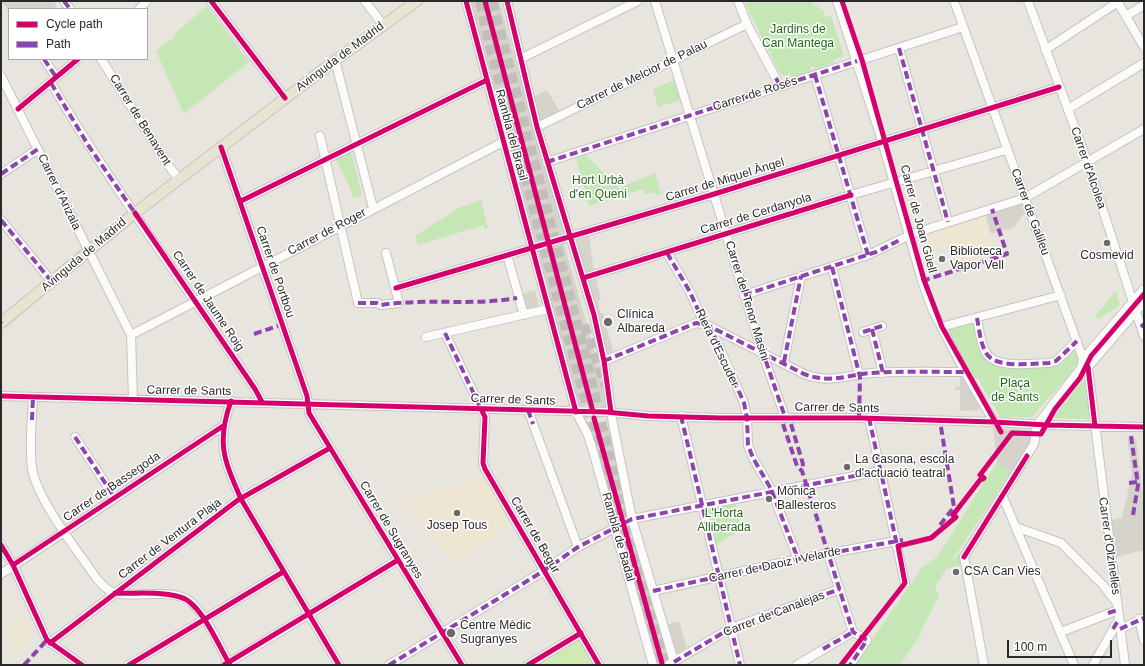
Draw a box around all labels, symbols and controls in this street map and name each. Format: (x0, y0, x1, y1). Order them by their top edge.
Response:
legend (8, 8, 148, 60)
text: Cycle path (46, 17, 103, 31)
street label: Avinguda de Madrid (293, 19, 387, 95)
park label: Jardins de Can Mantega (762, 23, 834, 51)
text: Path (46, 37, 71, 51)
street label: Carrer de Melcior de Palau (574, 37, 710, 113)
street label: Carrer de Benavent (106, 72, 174, 168)
street label: Carrer de Rosés (711, 74, 799, 114)
street label: Rambla del Brasil (492, 88, 530, 182)
street label: Carrer d'Alcolea (1067, 125, 1109, 211)
street label: Carrer d'Arizala (34, 152, 84, 232)
street label: Carrer de Miquel Àngel (664, 155, 786, 205)
street label: Carrer de Joan Güell (897, 163, 939, 275)
street label: Carrer de Galileu (1008, 167, 1052, 257)
park label: Hort Urbà d'en Queni (569, 174, 627, 202)
street label: Carrer de Cerdanyola (699, 190, 813, 238)
street label: Carrer de Roger (285, 205, 369, 259)
street label: Avinguda de Madrid (39, 215, 129, 295)
street label: Carrer de Portbou (253, 224, 297, 320)
marker: Cosmevid (1102, 238, 1112, 248)
street label: Carrer del Tenor Masini (722, 239, 772, 363)
place label: Biblioteca Vapor Vell (950, 245, 1004, 273)
street label: Carrer de Jaume Roig (169, 248, 247, 354)
place label: Cosmevid (1080, 249, 1134, 263)
marker: Biblioteca Vapor Vell (937, 254, 947, 264)
street label: Riera d'Escuder (692, 307, 742, 389)
place label: Clínica Albareda (617, 308, 665, 336)
marker: Clínica Albareda (602, 316, 614, 328)
park label: Plaça de Sants (991, 377, 1039, 405)
street label: Carrer de Sants (147, 383, 231, 399)
street label: Carrer de Sants (470, 391, 556, 409)
street label: Carrer de Sants (795, 400, 879, 416)
street label: Carrer de Bassegoda (61, 449, 163, 525)
place label: La Casona, escola d'actuació teatral (855, 453, 954, 481)
marker: La Casona, escola d'actuació teatral (842, 462, 852, 472)
street label: Carrer de Sugranyes (356, 479, 426, 581)
place label: Mònica Ballesteros (777, 485, 836, 513)
street label: Rambla de Badal (598, 491, 638, 583)
street label: Carrer de Begur (507, 494, 563, 576)
marker: Mònica Ballesteros (764, 494, 774, 504)
street label: Carrer de Ventura Plaja (116, 496, 224, 582)
street label: Carrer d'Olzinelles (1095, 496, 1123, 596)
park label: L'Horta Alliberada (697, 507, 751, 535)
marker: Josep Tous (452, 508, 462, 518)
place label: Josep Tous (427, 519, 487, 533)
street label: Carrer de Daoiz i Velarde (708, 544, 842, 586)
place label: CSA Can Vies (964, 565, 1040, 579)
marker: CSA Can Vies (951, 567, 961, 577)
street label: Carrer de Canalejas (721, 588, 827, 640)
place label: Centre Mèdic Sugranyes (460, 619, 531, 647)
marker: Centre Mèdic Sugranyes (445, 627, 457, 639)
scale bar (1009, 632, 1114, 658)
text: 100 m (1014, 640, 1047, 654)

